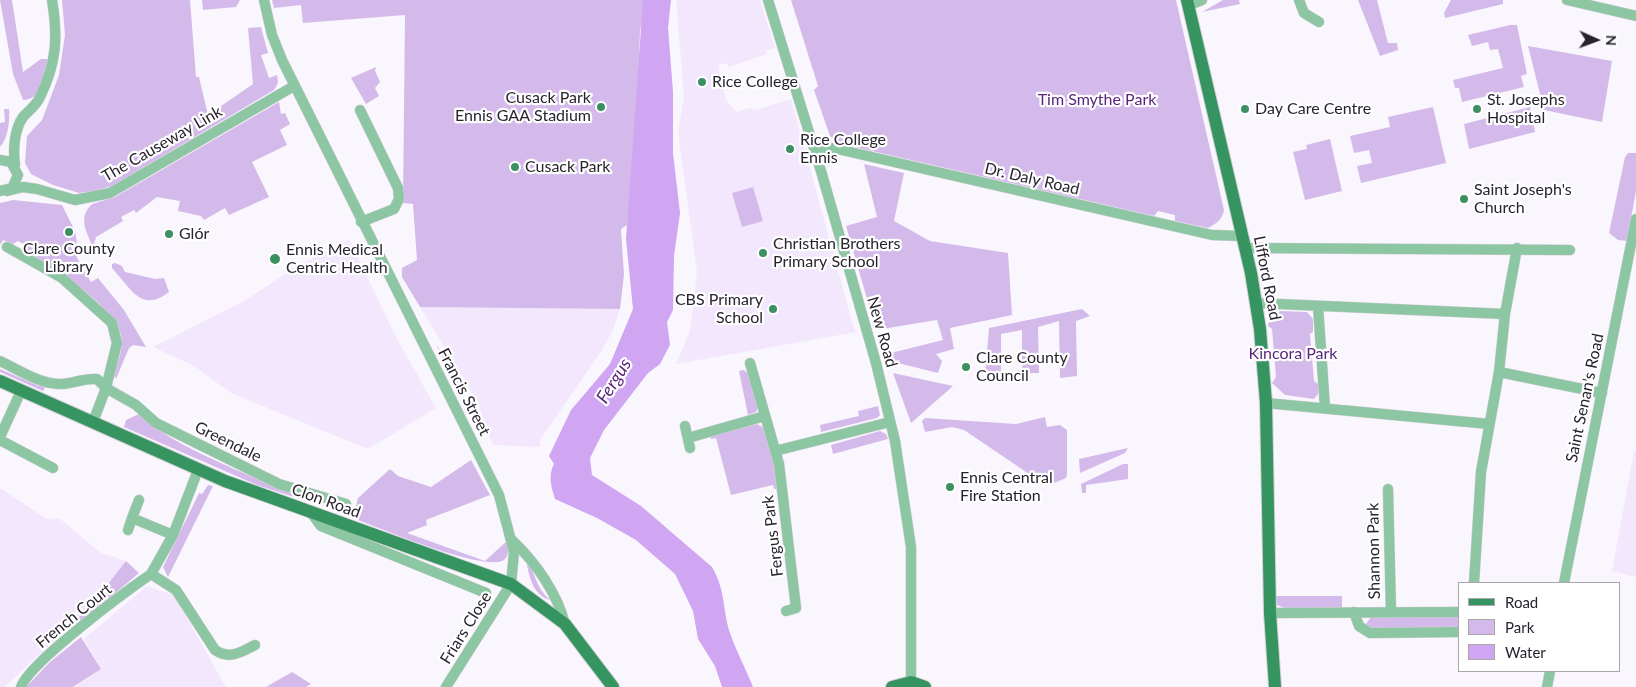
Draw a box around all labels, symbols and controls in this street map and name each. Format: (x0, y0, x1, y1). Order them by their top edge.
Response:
north arrow (1571, 15, 1621, 65)
text: N (1603, 35, 1620, 46)
place label: Rice College (712, 72, 798, 92)
marker: Rice College (696, 76, 708, 88)
place label: Cusack Park Ennis GAA Stadium (455, 88, 591, 126)
park label: Tim Smythe Park (1038, 90, 1156, 110)
place label: St. Josephs Hospital (1487, 90, 1565, 128)
place label: Day Care Centre (1255, 99, 1371, 119)
marker: Cusack Park Ennis GAA Stadium (595, 101, 607, 113)
street label: The Causeway Link (99, 102, 225, 186)
marker: Day Care Centre (1239, 103, 1251, 115)
marker: St. Josephs Hospital (1471, 103, 1483, 115)
place label: Rice College Ennis (800, 130, 886, 168)
marker: Rice College Ennis (784, 143, 796, 155)
place label: Cusack Park (525, 157, 610, 177)
street label: Dr. Daly Road (983, 159, 1081, 199)
marker: Cusack Park (509, 161, 521, 173)
place label: Saint Joseph's Church (1474, 180, 1572, 218)
marker: Saint Joseph's Church (1458, 193, 1470, 205)
place label: Glór (179, 224, 209, 244)
marker: Clare County Library (63, 226, 75, 238)
marker: Glór (163, 228, 175, 240)
place label: Christian Brothers Primary School (773, 234, 900, 272)
street label: Lifford Road (1249, 234, 1285, 322)
place label: Clare County Library (23, 239, 115, 277)
place label: Ennis Medical Centric Health (286, 240, 388, 278)
marker: Christian Brothers Primary School (757, 247, 769, 259)
marker: Ennis Medical Centric Health (268, 252, 282, 266)
place label: CBS Primary School (675, 290, 763, 328)
street label: New Road (863, 295, 901, 369)
marker: CBS Primary School (767, 303, 779, 315)
street label: Saint Senan's Road (1562, 332, 1608, 464)
park label: Kincora Park (1249, 344, 1337, 364)
street label: Francis Street (434, 345, 494, 439)
place label: Clare County Council (976, 348, 1068, 386)
water label: Fergus (592, 355, 636, 407)
marker: Clare County Council (960, 361, 972, 373)
street label: Greendale (191, 418, 265, 466)
place label: Ennis Central Fire Station (960, 468, 1053, 506)
street label: Clon Road (289, 480, 363, 522)
marker: Ennis Central Fire Station (944, 481, 956, 493)
street label: Fergus Park (758, 494, 788, 578)
street label: Shannon Park (1364, 503, 1384, 599)
street label: French Court (32, 580, 116, 652)
legend (1458, 582, 1621, 672)
street label: Friars Close (436, 588, 496, 668)
text: Road (1505, 593, 1538, 611)
text: Park (1505, 618, 1534, 636)
text: Water (1505, 643, 1546, 661)

